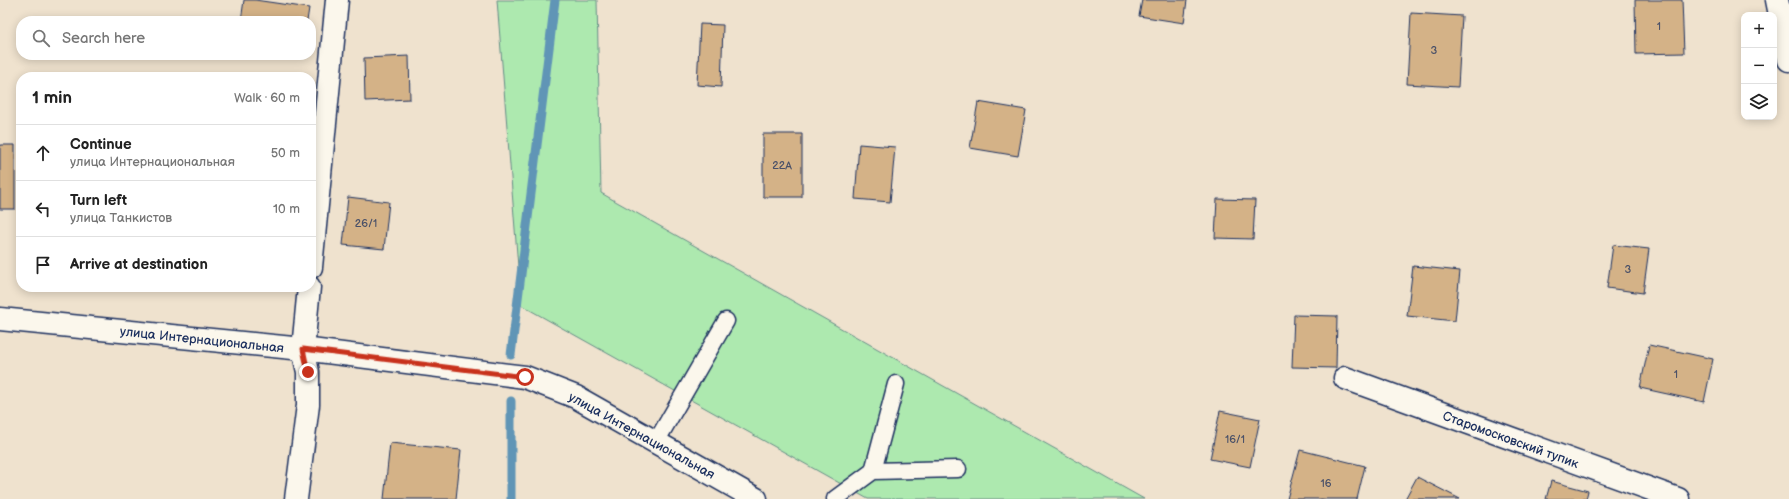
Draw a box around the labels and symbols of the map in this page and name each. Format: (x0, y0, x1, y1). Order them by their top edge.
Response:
house number: 1 (1657, 20, 1661, 33)
house number: 3 (1431, 44, 1438, 57)
house number: 22А (772, 159, 792, 172)
house number: 26/1 (355, 217, 377, 230)
house number: 3 (1625, 263, 1632, 276)
street label: улица Интернациональная (119, 323, 285, 357)
route end (299, 363, 317, 381)
route start (516, 368, 534, 386)
house number: 1 (1674, 368, 1678, 381)
street label: улица Интернациональная (566, 389, 718, 483)
street label: Старомосковский тупик (1440, 408, 1581, 472)
house number: 16/1 (1225, 433, 1245, 446)
house number: 16 (1321, 477, 1332, 490)

